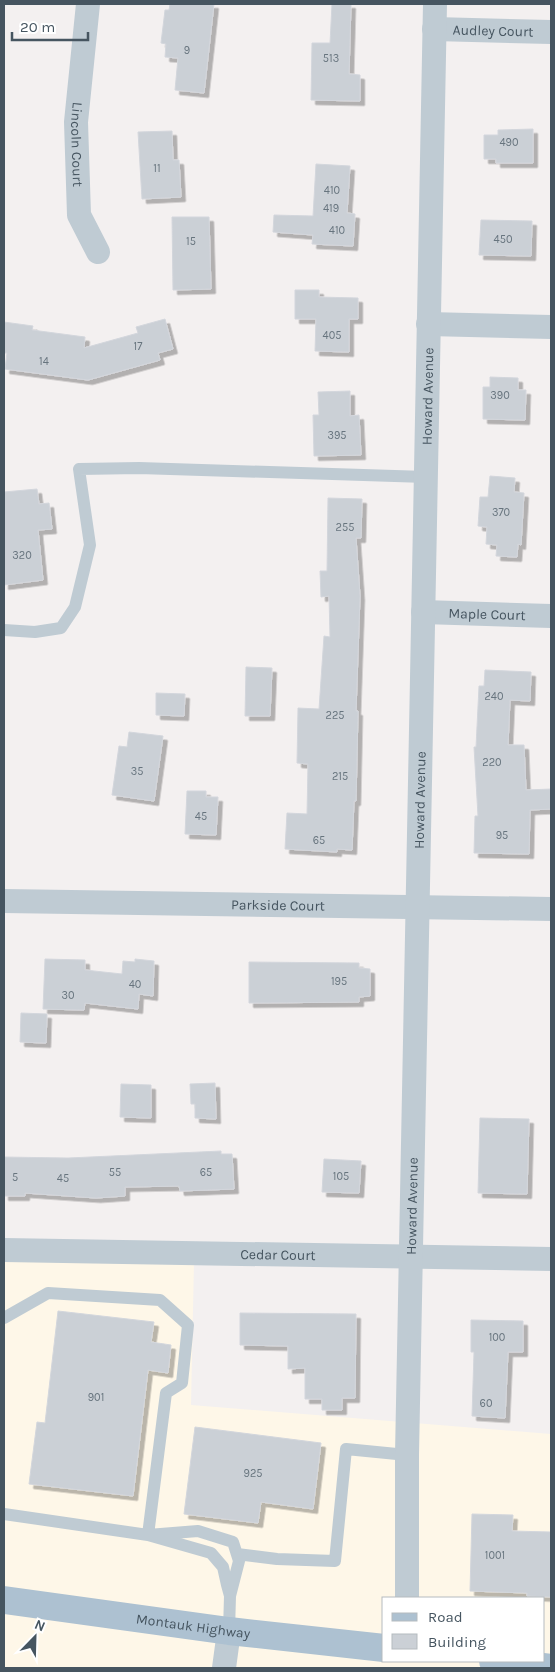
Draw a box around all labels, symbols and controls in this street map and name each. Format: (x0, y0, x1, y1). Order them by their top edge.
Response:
scale bar (12, 10, 89, 42)
text: 20 m (20, 18, 55, 36)
street label: Audley Court (452, 21, 534, 41)
house number: 9 (184, 44, 190, 57)
house number: 513 (323, 52, 339, 65)
street label: Lincoln Court (67, 101, 86, 187)
house number: 490 (499, 136, 519, 149)
house number: 11 (153, 162, 161, 175)
house number: 410 (324, 184, 340, 197)
house number: 419 (323, 202, 339, 215)
house number: 410 (329, 224, 345, 237)
house number: 450 (494, 233, 512, 246)
house number: 15 (186, 235, 196, 248)
house number: 405 (323, 329, 341, 342)
house number: 17 (134, 340, 142, 353)
street label: Howard Avenue (418, 347, 437, 445)
house number: 14 (39, 355, 49, 368)
house number: 390 (490, 389, 510, 402)
house number: 395 (327, 429, 347, 442)
house number: 370 (492, 506, 510, 519)
house number: 255 (336, 521, 354, 534)
house number: 320 (12, 549, 32, 562)
street label: Maple Court (448, 605, 526, 624)
house number: 240 (484, 690, 504, 703)
house number: 225 (326, 709, 344, 722)
street label: Howard Avenue (411, 751, 430, 849)
house number: 220 (482, 756, 502, 769)
house number: 35 (131, 765, 143, 778)
house number: 215 (332, 770, 348, 783)
house number: 45 (195, 810, 207, 823)
house number: 95 (496, 829, 508, 842)
house number: 65 (313, 834, 325, 847)
street label: Parkside Court (231, 896, 325, 915)
house number: 195 (331, 975, 347, 988)
house number: 40 (129, 978, 141, 991)
house number: 30 (61, 989, 75, 1002)
street label: Howard Avenue (403, 1157, 422, 1255)
house number: 55 (109, 1166, 121, 1179)
house number: 65 (200, 1166, 212, 1179)
house number: 105 (333, 1170, 349, 1183)
house number: 5 (12, 1171, 18, 1184)
house number: 45 (57, 1172, 69, 1185)
street label: Cedar Court (240, 1246, 316, 1264)
house number: 100 (489, 1331, 505, 1344)
house number: 901 (88, 1391, 104, 1404)
house number: 60 (480, 1397, 492, 1410)
house number: 925 (244, 1467, 262, 1480)
house number: 1001 (485, 1549, 505, 1562)
legend (382, 1597, 545, 1662)
text: Road (428, 1608, 463, 1626)
street label: Montauk Highway (135, 1610, 252, 1642)
north arrow (10, 1612, 60, 1662)
text: N (32, 1616, 48, 1635)
text: Building (428, 1633, 486, 1651)

